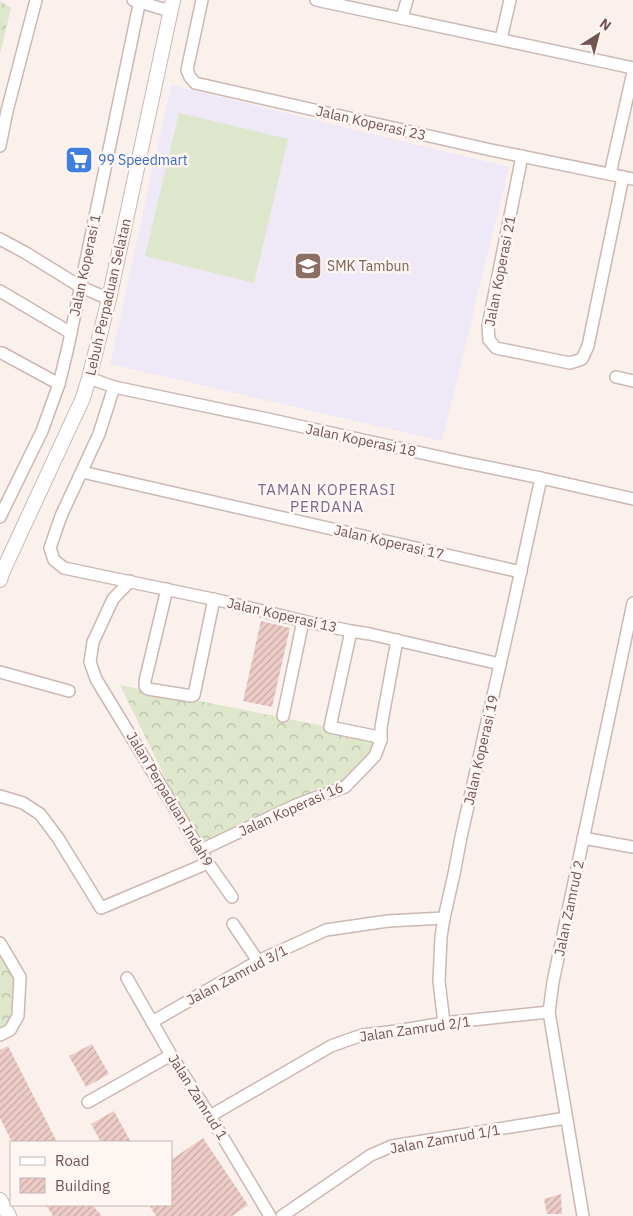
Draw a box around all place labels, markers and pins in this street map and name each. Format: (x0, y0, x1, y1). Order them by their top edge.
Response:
supermarket icon: 99 Speedmart (64, 145, 94, 175)
place label: 99 Speedmart (98, 151, 188, 169)
school or university icon: SMK Tambun (293, 251, 323, 281)
place label: SMK Tambun (327, 257, 409, 275)

